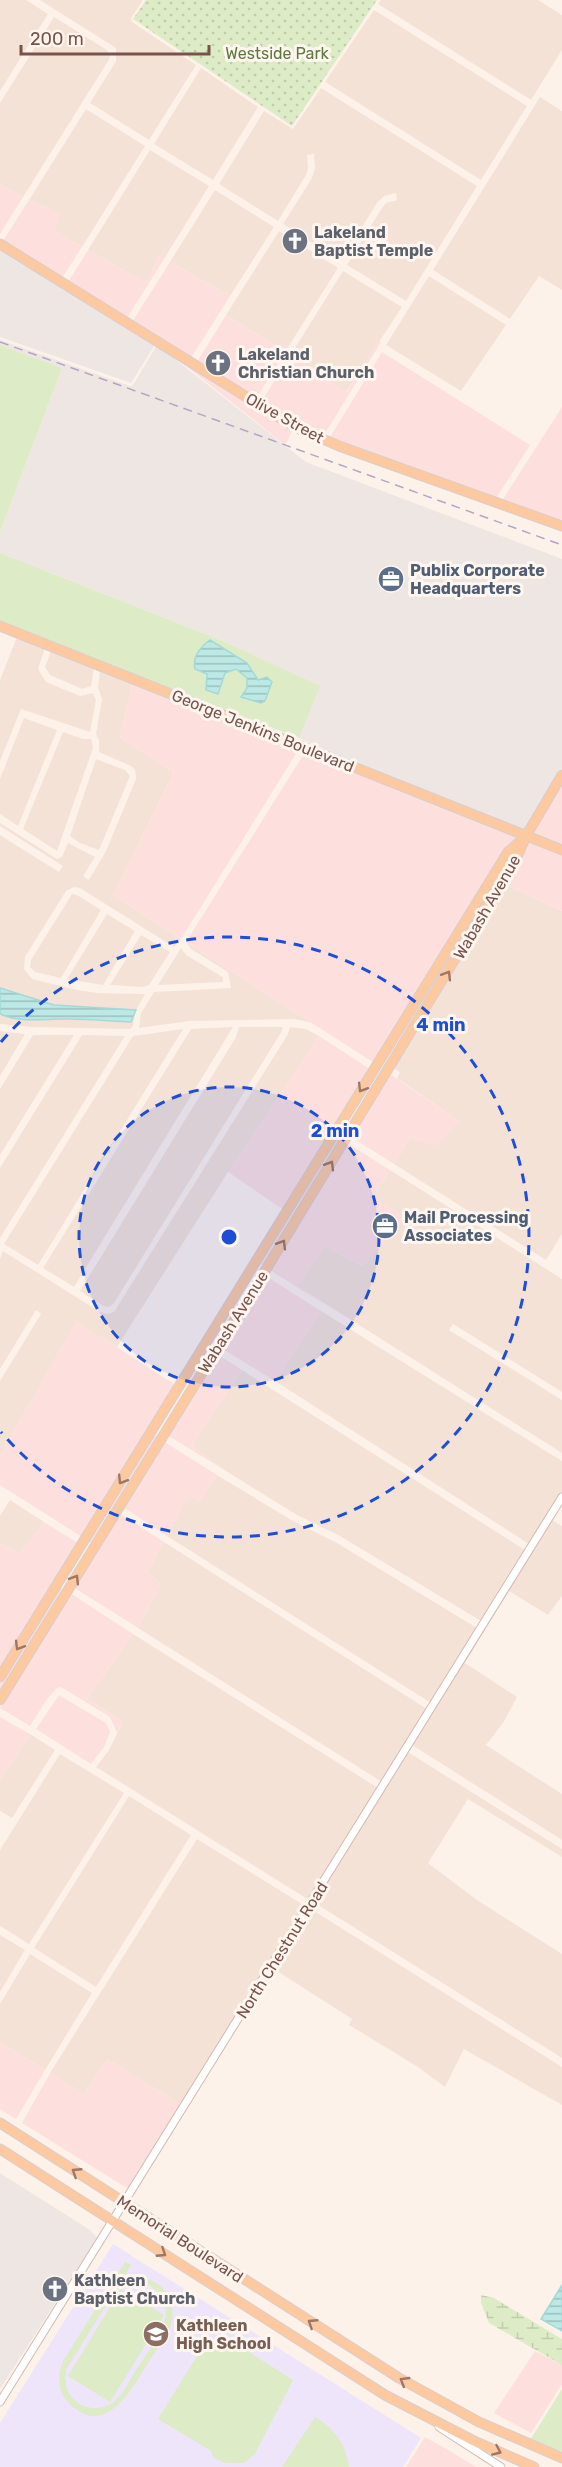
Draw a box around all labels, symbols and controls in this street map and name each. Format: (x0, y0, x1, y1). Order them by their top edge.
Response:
scale bar (21, 18, 208, 56)
text: 200 m (30, 28, 84, 50)
park label: Westside Park (225, 44, 330, 63)
place label: Lakeland Baptist Temple (314, 223, 433, 260)
church icon: Lakeland Baptist Temple (280, 226, 310, 256)
place label: Lakeland Christian Church (238, 345, 374, 382)
church icon: Lakeland Christian Church (203, 348, 233, 378)
street label: Olive Street (243, 389, 327, 447)
place label: Publix Corporate Headquarters (410, 561, 545, 598)
office icon: Publix Corporate Headquarters (376, 564, 406, 594)
street label: George Jenkins Boulevard (169, 686, 357, 776)
street label: Wabash Avenue (449, 852, 525, 962)
one-way arrow (439, 971, 451, 981)
text: 4 min (416, 1014, 466, 1036)
one-way arrow (358, 1082, 370, 1092)
text: 2 min (311, 1120, 359, 1142)
one-way arrow (323, 1161, 335, 1171)
place label: Mail Processing Associates (404, 1208, 529, 1245)
office icon: Mail Processing Associates (370, 1211, 400, 1241)
centre of rings (219, 1227, 239, 1247)
one-way arrow (274, 1240, 286, 1250)
street label: Wabash Avenue (194, 1267, 272, 1377)
one-way arrow (117, 1474, 129, 1484)
one-way arrow (67, 1575, 79, 1585)
one-way arrow (15, 1640, 27, 1650)
street label: North Chestnut Road (232, 1878, 332, 2022)
one-way arrow (72, 2168, 83, 2179)
street label: Memorial Boulevard (113, 2191, 247, 2287)
one-way arrow (155, 2246, 166, 2257)
place label: Kathleen Baptist Church (74, 2271, 195, 2308)
church icon: Kathleen Baptist Church (40, 2274, 70, 2304)
place label: Kathleen High School (176, 2316, 271, 2353)
school or university icon: Kathleen High School (141, 2319, 171, 2349)
one-way arrow (308, 2319, 319, 2330)
one-way arrow (400, 2377, 410, 2388)
one-way arrow (490, 2444, 501, 2456)

